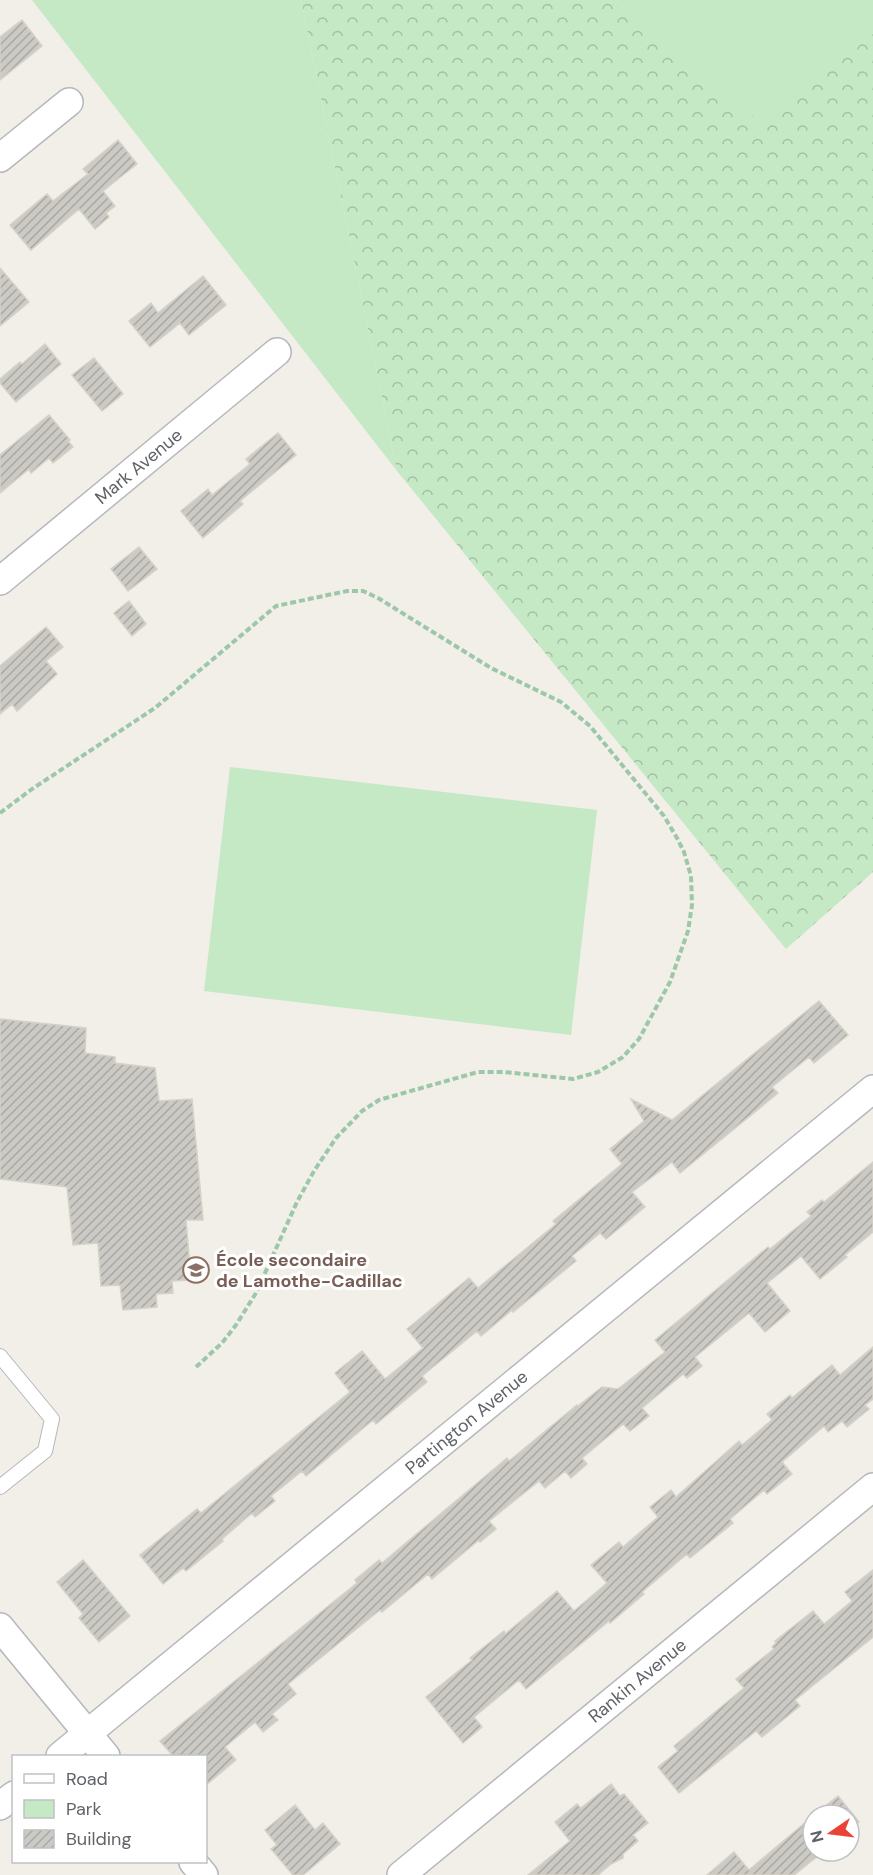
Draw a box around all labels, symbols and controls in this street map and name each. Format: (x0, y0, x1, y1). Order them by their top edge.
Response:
street label: Mark Avenue (90, 423, 188, 510)
place label: École secondaire de Lamothe-Cadillac (216, 1248, 403, 1293)
school or university icon: École secondaire de Lamothe-Cadillac (181, 1255, 211, 1285)
street label: Partington Avenue (400, 1365, 533, 1480)
street label: Rankin Avenue (583, 1633, 691, 1728)
legend (12, 1755, 207, 1863)
text: Road (66, 1767, 108, 1791)
text: Park (66, 1797, 102, 1821)
north arrow (801, 1803, 861, 1863)
text: Building (66, 1827, 131, 1851)
text: N (805, 1828, 829, 1845)

